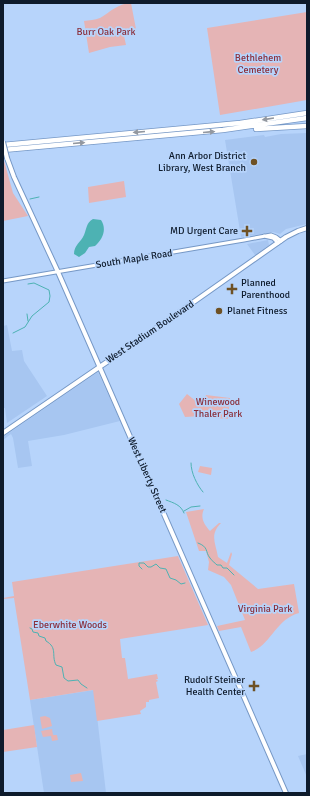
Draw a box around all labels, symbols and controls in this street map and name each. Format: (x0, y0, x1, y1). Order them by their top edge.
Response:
park label: Burr Oak Park (76, 26, 136, 38)
park label: Bethlehem Cemetery (235, 52, 281, 76)
one-way arrow (262, 116, 275, 122)
one-way arrow (203, 128, 215, 135)
one-way arrow (133, 129, 145, 136)
one-way arrow (73, 140, 85, 147)
place label: Ann Arbor District Library, West Branch (158, 150, 246, 174)
marker: Ann Arbor District Library, West Branch (249, 157, 259, 167)
place label: MD Urgent Care (170, 225, 238, 237)
marker: MD Urgent Care (241, 225, 253, 237)
street label: South Maple Road (95, 247, 173, 271)
place label: Planned Parenthood (241, 277, 290, 301)
marker: Planned Parenthood (226, 283, 238, 295)
street label: West Stadium Boulevard (104, 298, 196, 366)
place label: Planet Fitness (227, 305, 288, 317)
marker: Planet Fitness (214, 306, 224, 316)
park label: Winewood Thaler Park (194, 396, 242, 420)
street label: West Liberty Street (125, 435, 169, 515)
park label: Virginia Park (238, 603, 292, 615)
park label: Eberwhite Woods (33, 619, 108, 631)
place label: Rudolf Steiner Health Center (184, 674, 245, 698)
marker: Rudolf Steiner Health Center (248, 680, 260, 692)

